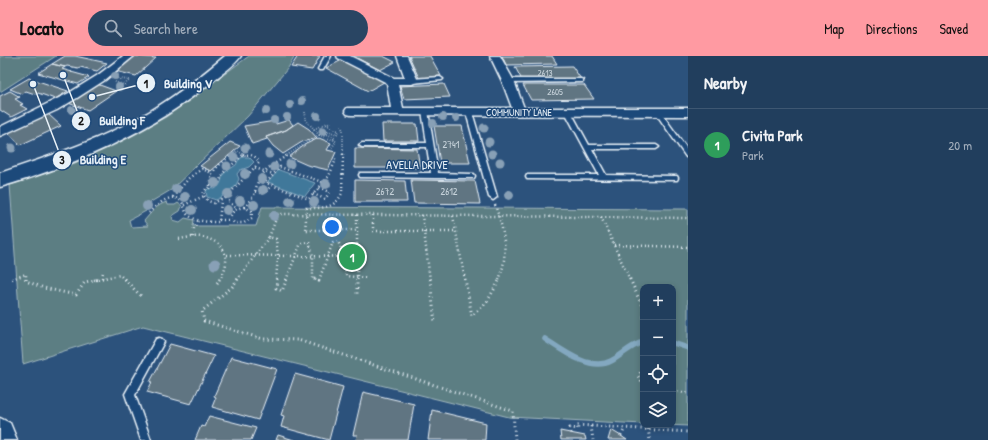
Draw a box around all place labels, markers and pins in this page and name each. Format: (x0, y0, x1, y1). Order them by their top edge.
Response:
callout: Building V (136, 71, 220, 96)
callout: Building F (71, 108, 153, 133)
callout: Building E (52, 147, 134, 172)
pin: 1 (339, 242, 365, 272)

